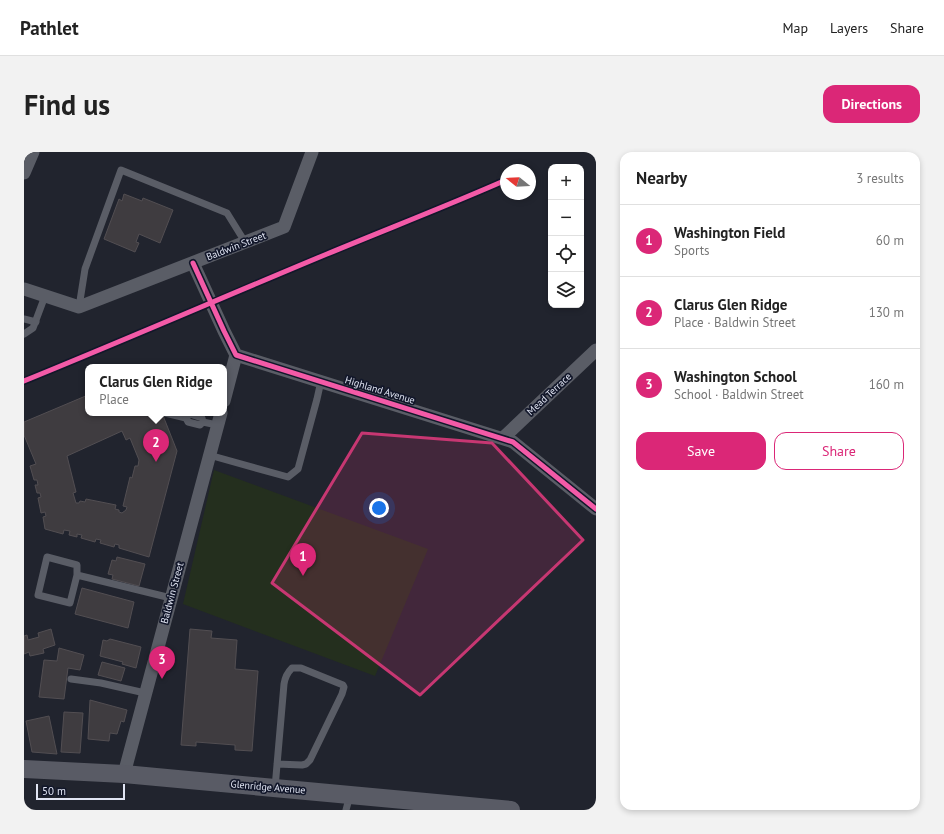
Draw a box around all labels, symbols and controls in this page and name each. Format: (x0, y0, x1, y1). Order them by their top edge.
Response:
text: Pathlet (20, 16, 79, 40)
text: Map (782, 19, 808, 37)
text: Layers (830, 19, 868, 37)
text: Share (890, 19, 924, 37)
button: Directions (823, 85, 920, 123)
text: Find us (24, 86, 110, 123)
north arrow (500, 164, 536, 200)
map controls (548, 164, 584, 308)
button: + (548, 164, 584, 200)
text: Nearby (636, 167, 687, 189)
text: 3 results (856, 170, 904, 187)
button: − (548, 200, 584, 236)
text: Washington Field (674, 223, 785, 242)
street label: Baldwin Street (204, 228, 268, 263)
text: 1 (645, 232, 653, 249)
text: 60 m (876, 232, 904, 249)
button: locate (548, 236, 584, 272)
text: Sports (674, 242, 710, 259)
button: layers (548, 272, 584, 308)
text: Clarus Glen Ridge (674, 295, 787, 314)
text: 2 (645, 304, 653, 321)
text: 130 m (869, 304, 904, 321)
text: Place · Baldwin Street (674, 314, 796, 331)
popup (85, 364, 227, 416)
text: Washington School (674, 367, 797, 386)
street label: Mead Terrace (524, 370, 574, 418)
text: Clarus Glen Ridge (99, 372, 213, 391)
street label: Highland Avenue (343, 373, 417, 407)
text: 3 (645, 376, 653, 393)
text: 160 m (869, 376, 904, 393)
text: School · Baldwin Street (674, 386, 804, 403)
text: Place (99, 391, 129, 408)
pin: 2 (143, 429, 169, 462)
button: Save (636, 432, 766, 470)
button: Share (774, 432, 904, 470)
your location (369, 498, 389, 518)
pin: 1 (290, 543, 316, 576)
street label: Baldwin Street (158, 560, 187, 625)
pin: 3 (149, 646, 175, 679)
street label: Glenridge Avenue (230, 777, 306, 797)
scale bar (36, 782, 125, 801)
text: 50 m (42, 784, 66, 798)

